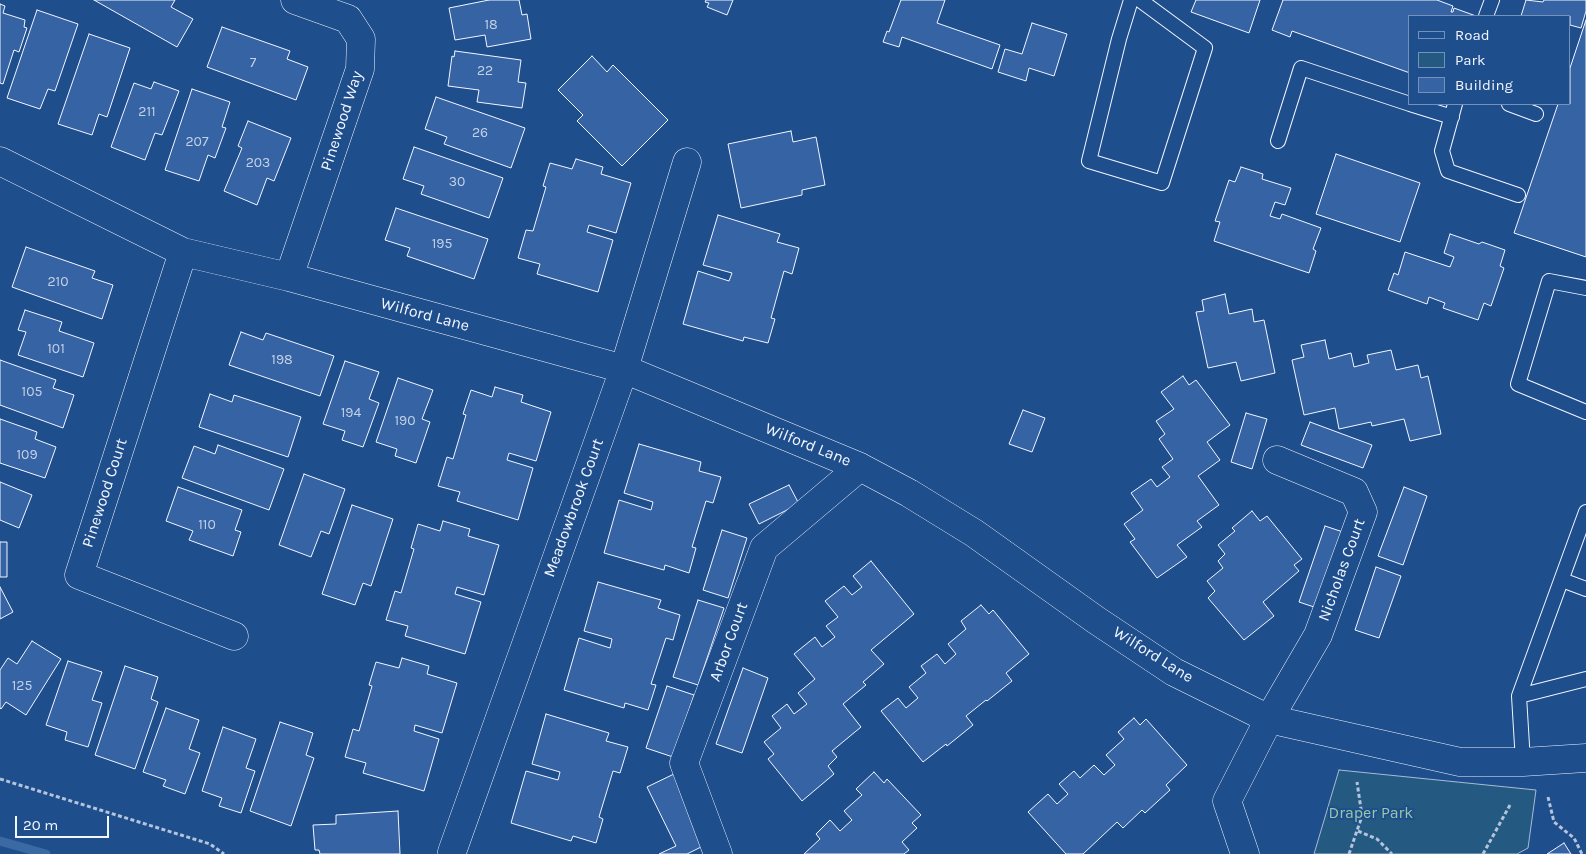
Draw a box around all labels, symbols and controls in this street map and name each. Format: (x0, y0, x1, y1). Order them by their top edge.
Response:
legend (1408, 15, 1571, 105)
house number: 18 (484, 17, 498, 33)
text: Road (1455, 26, 1490, 44)
text: Park (1455, 51, 1485, 69)
house number: 7 (250, 55, 256, 71)
house number: 22 (477, 63, 493, 79)
street label: Pinewood Way (317, 69, 367, 173)
text: Building (1455, 76, 1513, 94)
house number: 211 (138, 104, 156, 120)
house number: 26 (472, 125, 488, 141)
house number: 207 (186, 134, 208, 150)
house number: 203 (246, 155, 270, 171)
house number: 30 (449, 174, 465, 190)
house number: 195 (432, 236, 452, 252)
house number: 210 (47, 274, 69, 290)
street label: Wilford Lane (379, 294, 471, 336)
house number: 101 (47, 341, 65, 357)
house number: 198 (271, 352, 293, 368)
house number: 105 (22, 384, 42, 400)
house number: 194 (341, 405, 361, 421)
house number: 190 (394, 413, 416, 429)
street label: Wilford Lane (762, 419, 854, 471)
street label: Pinewood Court (78, 436, 132, 550)
street label: Meadowbrook Court (540, 436, 608, 580)
house number: 109 (16, 447, 38, 463)
street label: Nicholas Court (1315, 516, 1369, 624)
house number: 110 (198, 517, 216, 533)
street label: Arbor Court (706, 600, 752, 684)
street label: Wilford Lane (1109, 623, 1197, 687)
house number: 125 (12, 678, 32, 694)
park label: Draper Park (1329, 803, 1413, 823)
scale bar (18, 806, 111, 838)
text: 20 m (23, 816, 58, 834)

